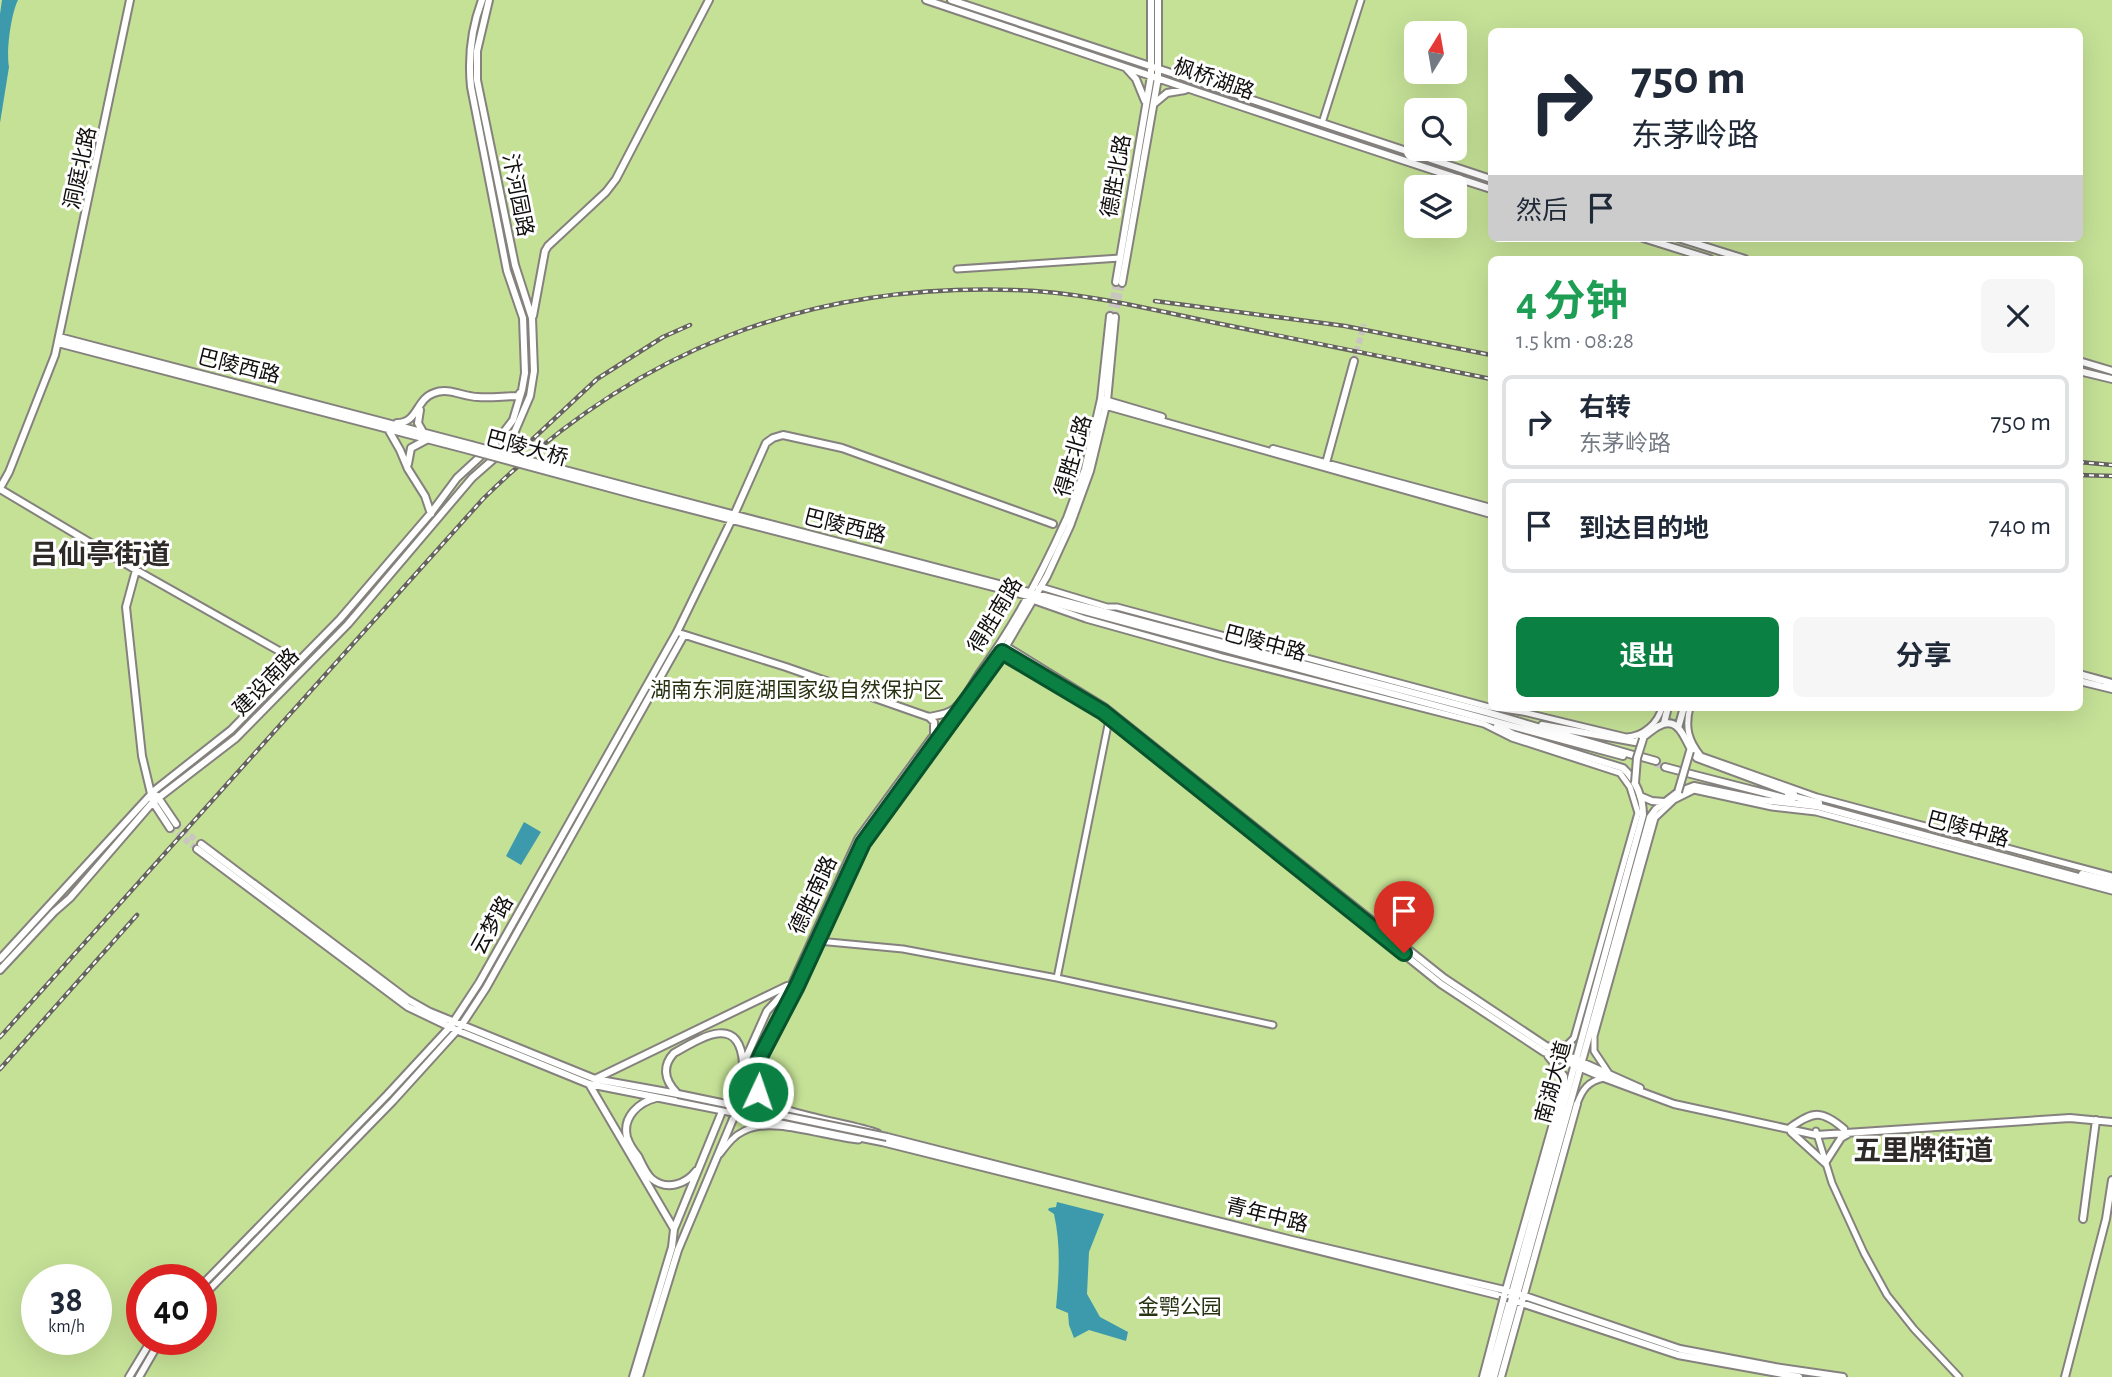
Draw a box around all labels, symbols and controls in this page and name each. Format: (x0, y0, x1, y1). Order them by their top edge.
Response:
north arrow (1404, 21, 1466, 84)
map controls (1404, 21, 1467, 238)
text: 750 m (1631, 54, 1746, 103)
street label: 枫桥湖路 (1171, 55, 1257, 103)
icon: right (1516, 56, 1607, 147)
button: search (1404, 98, 1467, 161)
text: 东茅岭路 (1631, 120, 1759, 152)
street label: 洞庭北路 (61, 125, 99, 211)
street label: 德胜北路 (1098, 133, 1134, 219)
street label: 汴河园路 (499, 152, 537, 238)
button: layers (1404, 175, 1467, 238)
icon: arrive (1582, 189, 1620, 227)
text: 然后 (1516, 198, 1568, 224)
button: close (1981, 279, 2055, 353)
text: 4 分钟 (1516, 281, 1627, 323)
text: 1.5 km · 08:28 (1516, 330, 1634, 353)
street label: 巴陵西路 (196, 345, 282, 387)
text: 右转 (1579, 395, 1631, 421)
icon: right (1520, 403, 1558, 441)
text: 750 m (1990, 409, 2051, 435)
street label: 得胜北路 (1051, 413, 1095, 499)
street label: 巴陵大桥 (484, 427, 570, 469)
text: 东茅岭路 (1579, 433, 1671, 456)
street label: 巴陵西路 (802, 505, 888, 547)
icon: arrive (1520, 507, 1558, 545)
text: 740 m (1989, 513, 2051, 539)
text: 到达目的地 (1579, 516, 1709, 542)
district label: 吕仙亭街道 (30, 539, 170, 570)
street label: 得胜南路 (964, 573, 1026, 657)
button: 退出 (1516, 617, 1779, 697)
button: 分享 (1793, 617, 2055, 697)
street label: 巴陵中路 (1222, 622, 1308, 664)
street label: 建设南路 (229, 644, 303, 720)
park label: 湖南东洞庭湖国家级自然保护区 (650, 679, 944, 701)
street label: 巴陵中路 (1925, 808, 2011, 850)
street label: 德胜南路 (785, 852, 841, 938)
pin (1374, 881, 1434, 953)
street label: 云梦路 (467, 892, 517, 958)
icon: arrive (1385, 892, 1423, 930)
street label: 南湖大道 (1532, 1039, 1574, 1125)
position arrow (721, 1055, 795, 1129)
district label: 五里牌街道 (1853, 1135, 1993, 1166)
street label: 青年中路 (1224, 1194, 1310, 1236)
speed limit sign: 40 (126, 1264, 217, 1355)
text: 38 (50, 1283, 83, 1318)
park label: 金鹗公园 (1138, 1296, 1222, 1318)
text: km/h (48, 1318, 85, 1336)

